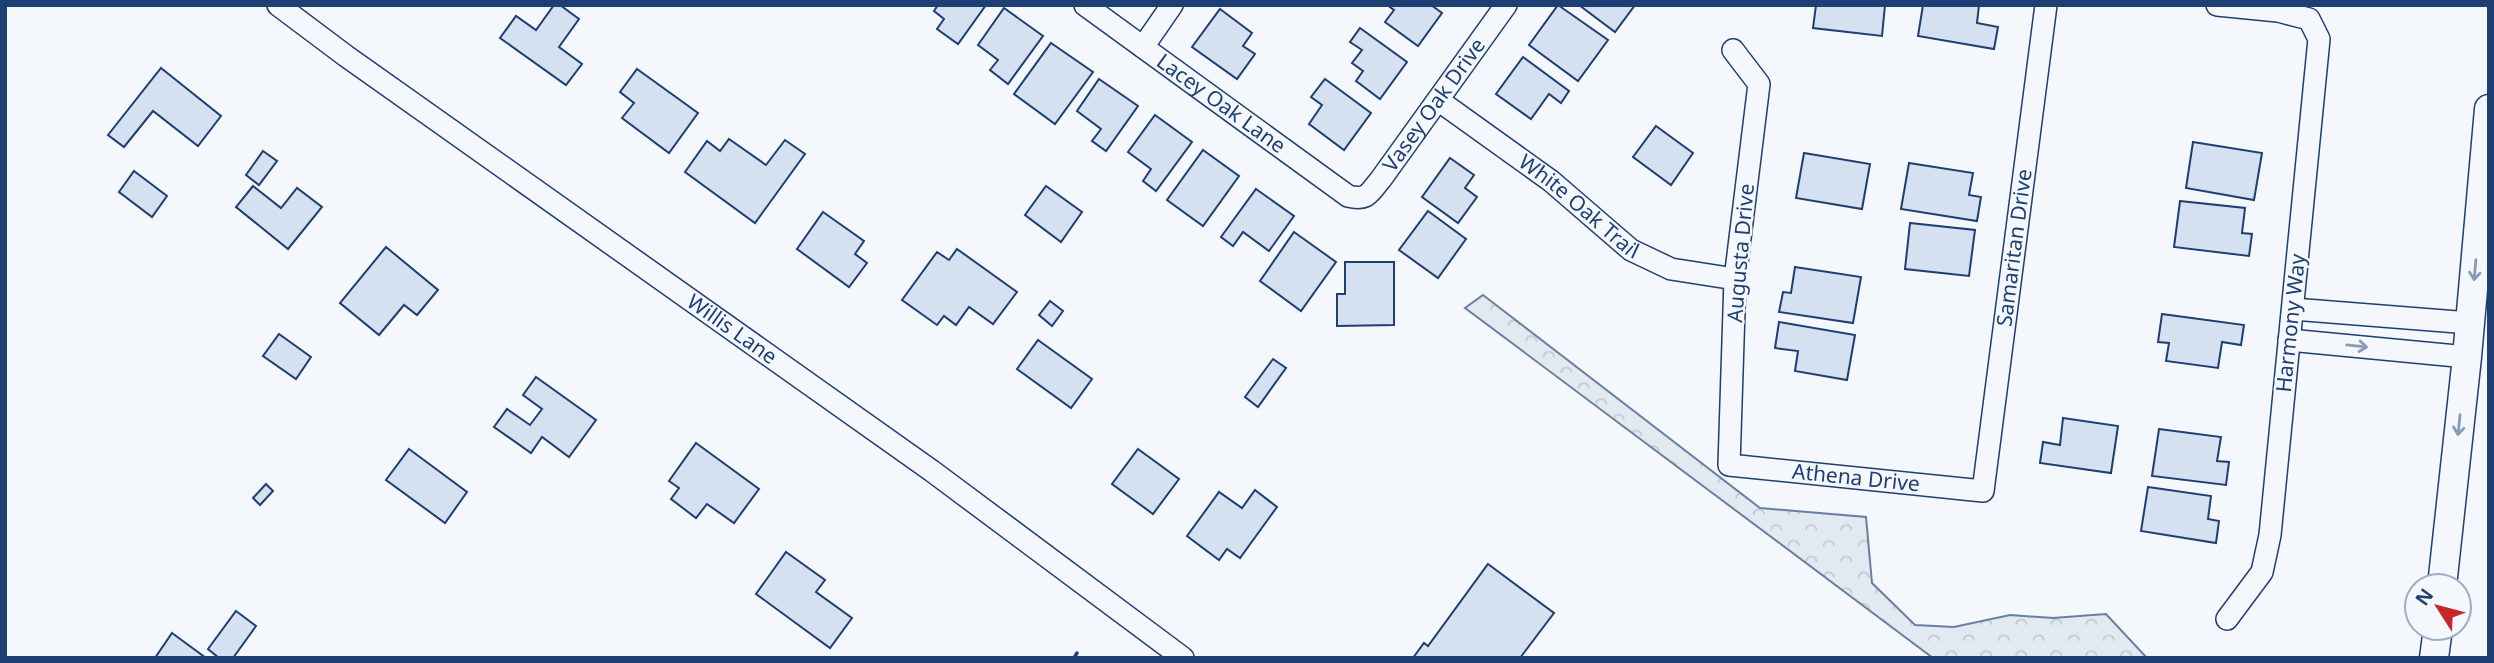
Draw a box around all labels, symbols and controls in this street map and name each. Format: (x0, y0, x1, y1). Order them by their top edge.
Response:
street label: Vasey Oak Drive (1376, 32, 1491, 177)
street label: Lacey Oak Lane (1151, 47, 1292, 159)
street label: White Oak Trail (1514, 147, 1644, 265)
street label: Samaritan Drive (1989, 167, 2038, 328)
street label: Augusta Drive (1720, 182, 1760, 323)
street label: Harmony Way (2269, 252, 2311, 394)
one-way arrow (2468, 258, 2481, 281)
street label: Willis Lane (682, 287, 783, 370)
one-way arrow (2345, 340, 2368, 353)
one-way arrow (2453, 413, 2466, 436)
street label: Athena Drive (1791, 457, 1921, 497)
north arrow (2403, 572, 2473, 642)
text: N (2409, 583, 2439, 611)

